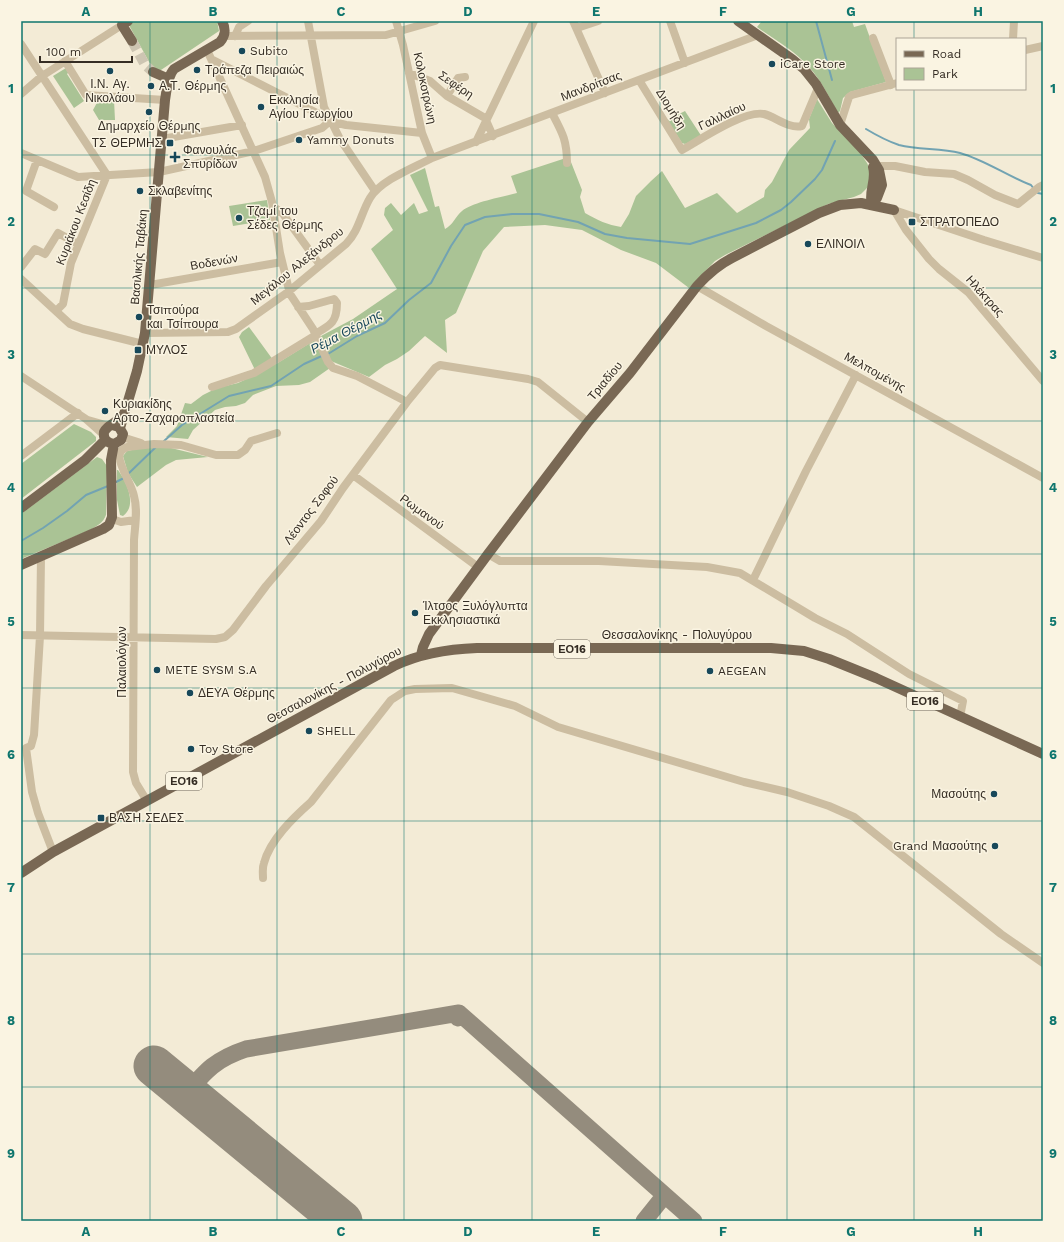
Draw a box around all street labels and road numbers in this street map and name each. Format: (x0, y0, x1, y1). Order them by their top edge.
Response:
street label: Κολοκοτρώνη (411, 51, 439, 125)
street label: Σεφέρη (436, 68, 476, 102)
street label: Μανδρίτσας (559, 68, 623, 104)
street label: Διομήδη (653, 86, 689, 132)
street label: Γαλιλαίου (696, 99, 748, 133)
street label: Κυριάκου Κεσίδη (53, 177, 99, 267)
street label: Βασιλικής Ταβάκη (128, 209, 150, 305)
street label: Μεγάλου Αλεξάνδρου (248, 224, 346, 308)
street label: Βοδενών (189, 251, 239, 273)
street label: Ηλέκτρας (963, 273, 1007, 320)
street label: Μελπομένης (842, 349, 908, 395)
street label: Τριαδίου (585, 359, 625, 403)
street label: Λέοντος Σοφού (281, 473, 341, 547)
street label: Ρωμανού (397, 491, 447, 533)
street label: Παλαιολόγων (115, 626, 129, 698)
street label: Θεσσαλονίκης - Πολυγύρου (602, 628, 752, 642)
road number: ΕΟ16 (554, 640, 590, 658)
street label: Θεσσαλονίκης - Πολυγύρου (264, 644, 404, 726)
road number: ΕΟ16 (907, 692, 943, 710)
road number: ΕΟ16 (166, 772, 202, 790)

